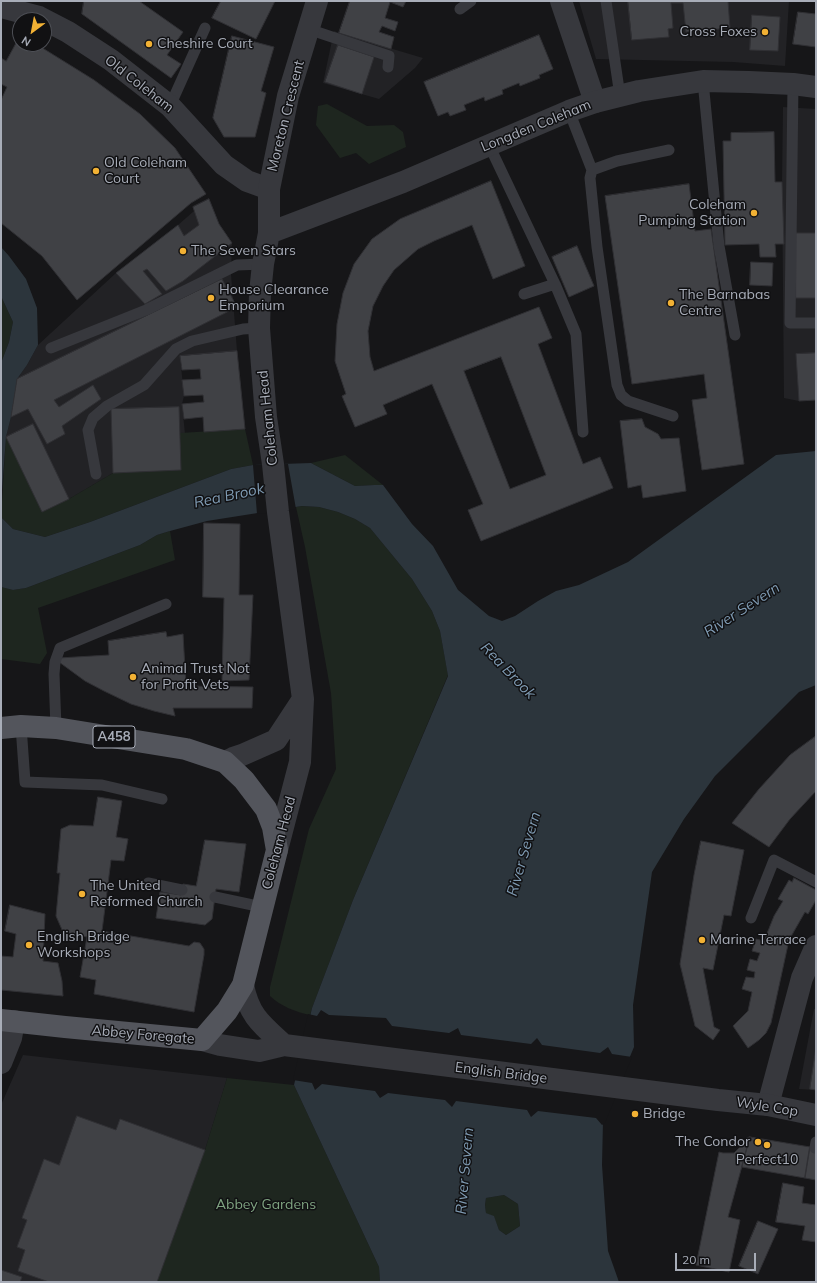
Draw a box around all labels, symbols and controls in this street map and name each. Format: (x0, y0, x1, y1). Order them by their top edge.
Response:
north arrow (12, 12, 52, 52)
place label: Cross Foxes (680, 24, 757, 40)
marker: Cross Foxes (760, 27, 770, 37)
text: N (19, 33, 33, 49)
place label: Cheshire Court (157, 36, 253, 52)
marker: Cheshire Court (144, 39, 154, 49)
street label: Old Coleham (101, 52, 177, 116)
street label: Moreton Crescent (264, 59, 308, 173)
street label: Longden Coleham (479, 96, 593, 156)
place label: Old Coleham Court (104, 155, 187, 188)
marker: Old Coleham Court (91, 166, 101, 176)
place label: Coleham Pumping Station (638, 197, 746, 230)
marker: Coleham Pumping Station (749, 208, 759, 218)
place label: The Seven Stars (191, 243, 296, 259)
marker: The Seven Stars (178, 246, 188, 256)
place label: House Clearance Emporium (219, 282, 329, 314)
place label: The Barnabas Centre (679, 287, 770, 320)
marker: House Clearance Emporium (206, 293, 216, 303)
marker: The Barnabas Centre (666, 298, 676, 308)
street label: Coleham Head (255, 370, 281, 466)
water label: Rea Brook (192, 480, 266, 512)
water label: River Severn (701, 579, 783, 641)
water label: Rea Brook (477, 639, 539, 703)
place label: Animal Trust Not for Profit Vets (141, 661, 250, 694)
marker: Animal Trust Not for Profit Vets (128, 672, 138, 682)
road number: A458 (93, 726, 135, 748)
street label: Coleham Head (258, 795, 300, 891)
water label: River Severn (503, 810, 545, 898)
place label: The United Reformed Church (90, 878, 203, 910)
marker: The United Reformed Church (77, 889, 87, 899)
place label: English Bridge Workshops (37, 929, 130, 962)
place label: Marine Terrace (710, 932, 806, 948)
marker: Marine Terrace (697, 935, 707, 945)
marker: English Bridge Workshops (24, 940, 34, 950)
street label: Abbey Foregate (91, 1022, 195, 1048)
street label: English Bridge (454, 1059, 548, 1087)
street label: Wyle Cop (735, 1094, 799, 1120)
place label: Bridge (643, 1106, 685, 1122)
marker: Bridge (630, 1109, 640, 1119)
water label: River Severn (452, 1127, 478, 1215)
place label: The Condor (675, 1134, 750, 1150)
marker: The Condor (753, 1137, 763, 1147)
marker: Perfect10 (762, 1140, 772, 1150)
place label: Perfect10 (736, 1152, 798, 1168)
park label: Abbey Gardens (216, 1197, 316, 1213)
scale bar (677, 1245, 758, 1271)
text: 20 m (682, 1252, 710, 1267)

